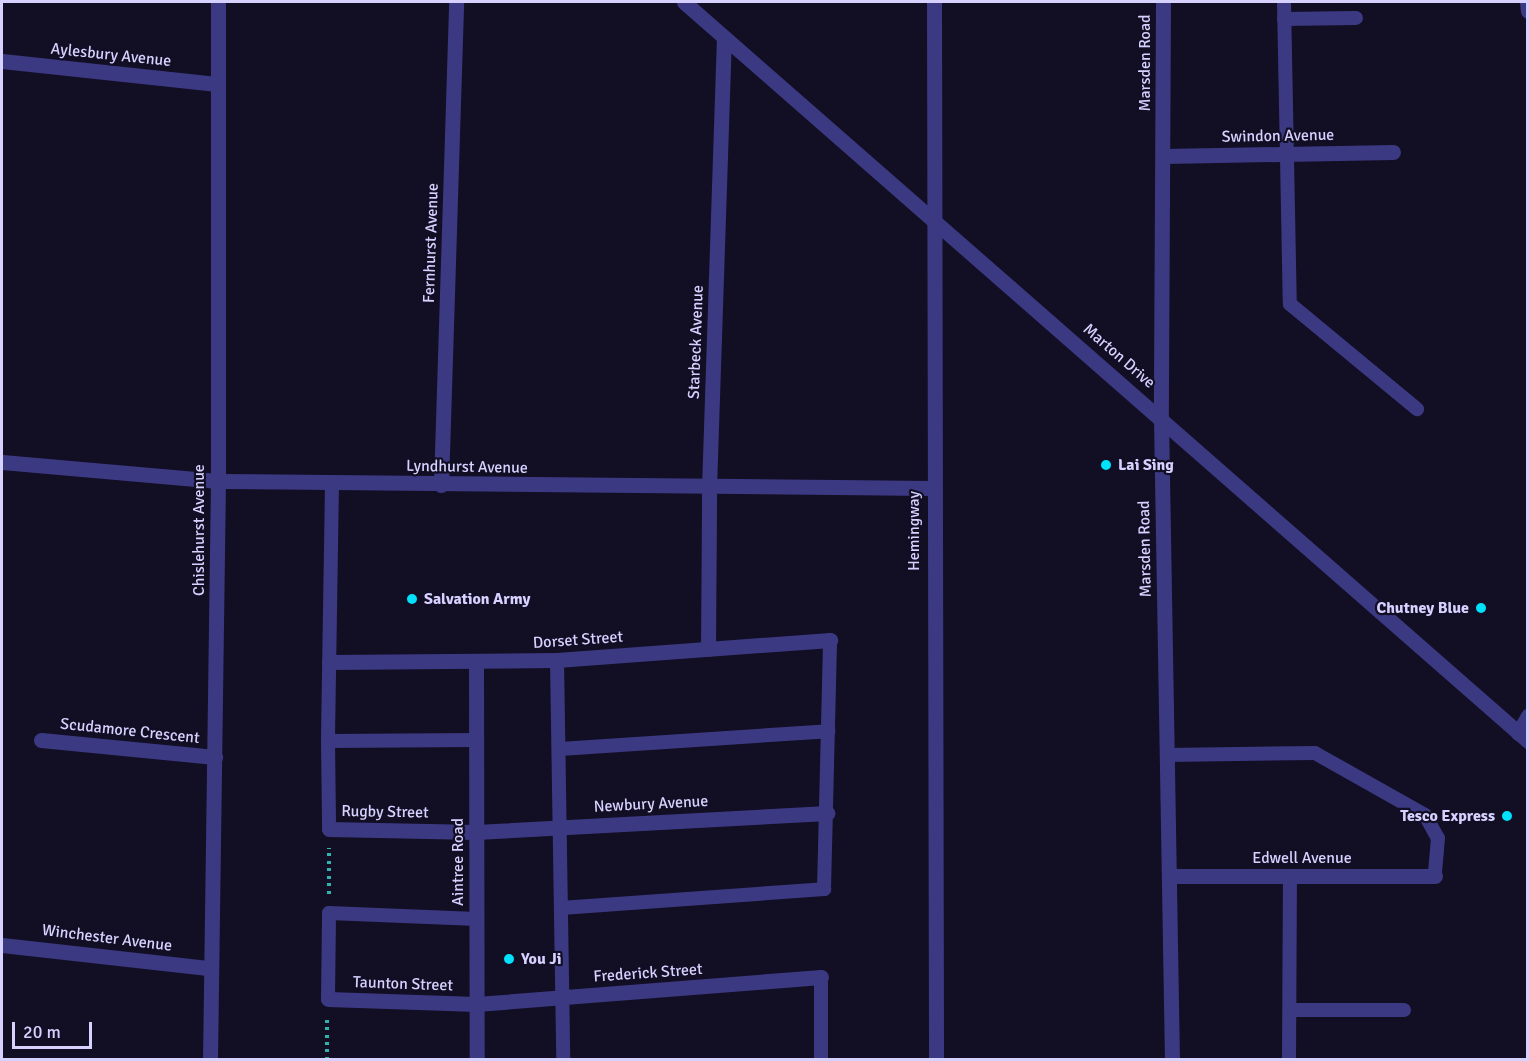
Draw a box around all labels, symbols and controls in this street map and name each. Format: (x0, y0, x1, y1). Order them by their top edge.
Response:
street label: Marsden Road (1135, 15, 1155, 111)
street label: Aylesbury Avenue (50, 39, 172, 71)
street label: Swindon Avenue (1222, 125, 1334, 147)
street label: Fernhurst Avenue (419, 183, 443, 303)
street label: Starbeck Avenue (684, 285, 708, 399)
street label: Marton Drive (1079, 320, 1159, 392)
place label: Lai Sing (1118, 455, 1174, 475)
street label: Lyndhurst Avenue (406, 456, 528, 478)
marker: Lai Sing (1099, 458, 1113, 472)
street label: Chislehurst Avenue (189, 464, 209, 596)
street label: Hemingway (904, 491, 924, 571)
street label: Marsden Road (1135, 500, 1155, 598)
place label: Salvation Army (424, 589, 530, 609)
marker: Salvation Army (405, 592, 419, 606)
place label: Chutney Blue (1376, 598, 1469, 618)
marker: Chutney Blue (1474, 601, 1488, 615)
street label: Dorset Street (532, 627, 624, 653)
street label: Scudamore Crescent (59, 714, 201, 748)
street label: Newbury Avenue (593, 791, 709, 817)
street label: Rugby Street (341, 802, 429, 822)
place label: Tesco Express (1400, 806, 1495, 826)
marker: Tesco Express (1500, 809, 1514, 823)
street label: Aintree Road (448, 818, 468, 906)
street label: Edwell Avenue (1252, 848, 1352, 868)
street label: Winchester Avenue (41, 920, 173, 956)
place label: You Ji (521, 949, 562, 969)
marker: You Ji (502, 952, 516, 966)
street label: Frederick Street (593, 960, 703, 986)
street label: Taunton Street (353, 973, 453, 995)
scale bar (15, 1010, 94, 1048)
text: 20 m (23, 1021, 61, 1043)

